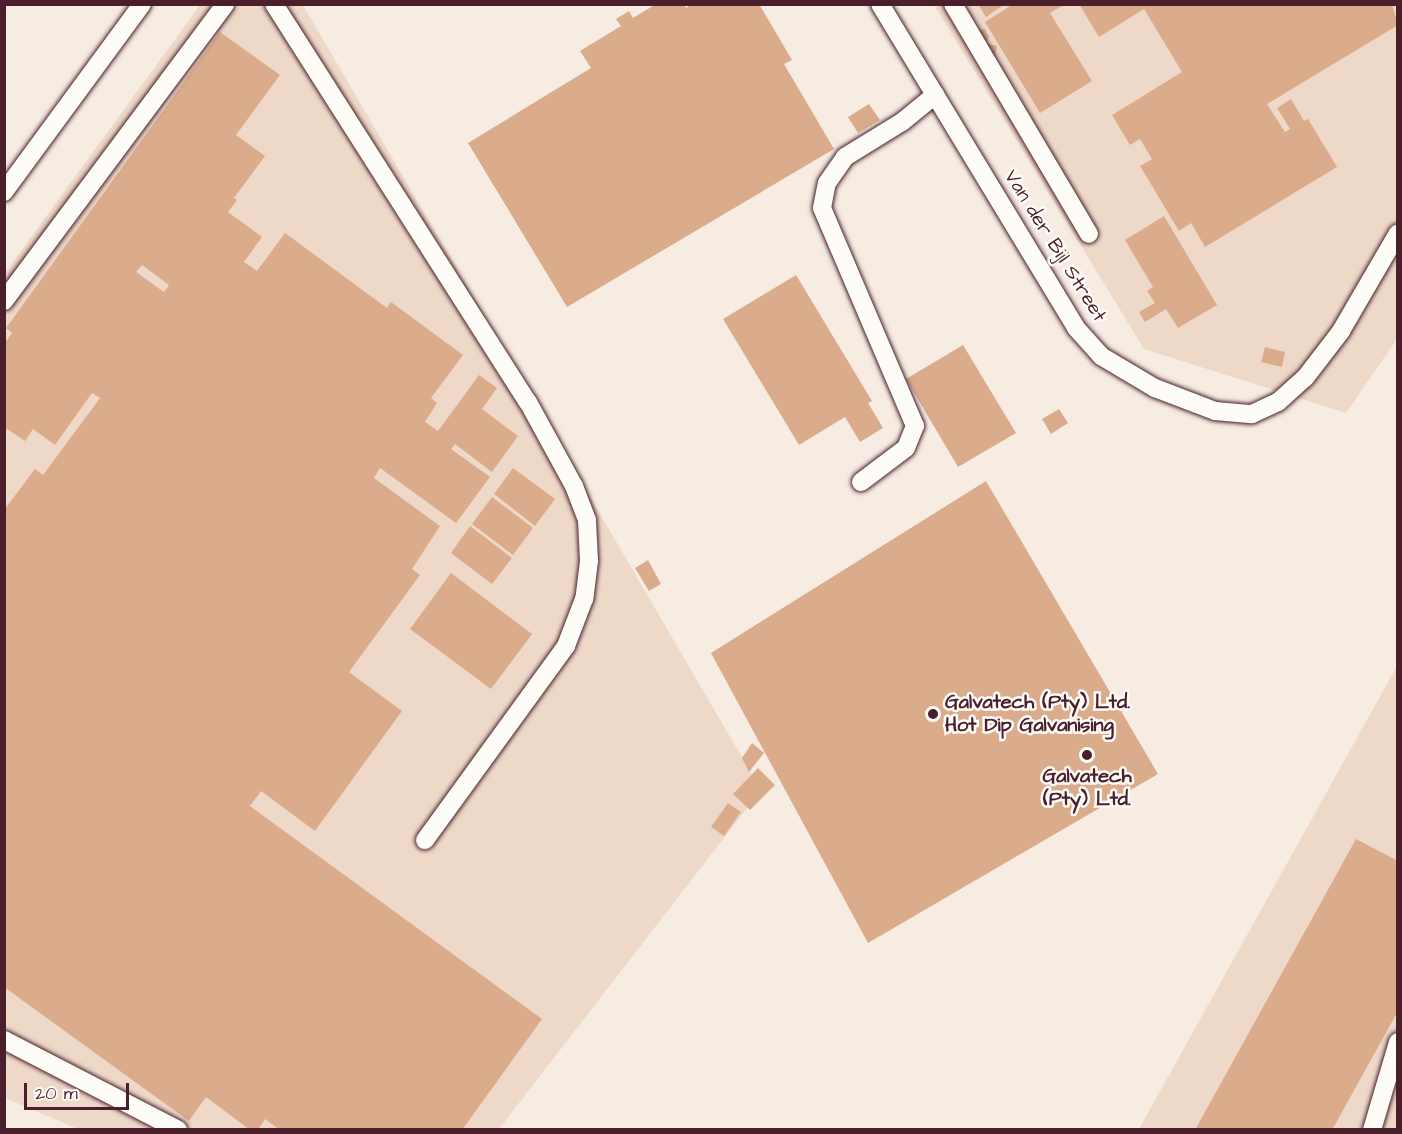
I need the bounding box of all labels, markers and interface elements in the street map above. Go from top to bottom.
street label: Van der Bijl Street [999,166,1111,326]
place label: Galvatech (Pty) Ltd. Hot Dip Galvanising [945,690,1130,737]
marker: Galvatech (Pty) Ltd. Hot Dip Galvanising [926,707,940,721]
marker: Galvatech (Pty) Ltd. [1080,748,1094,762]
place label: Galvatech (Pty) Ltd. [1042,764,1132,811]
scale bar [27,1071,132,1109]
text: 20 m [35,1081,78,1106]

